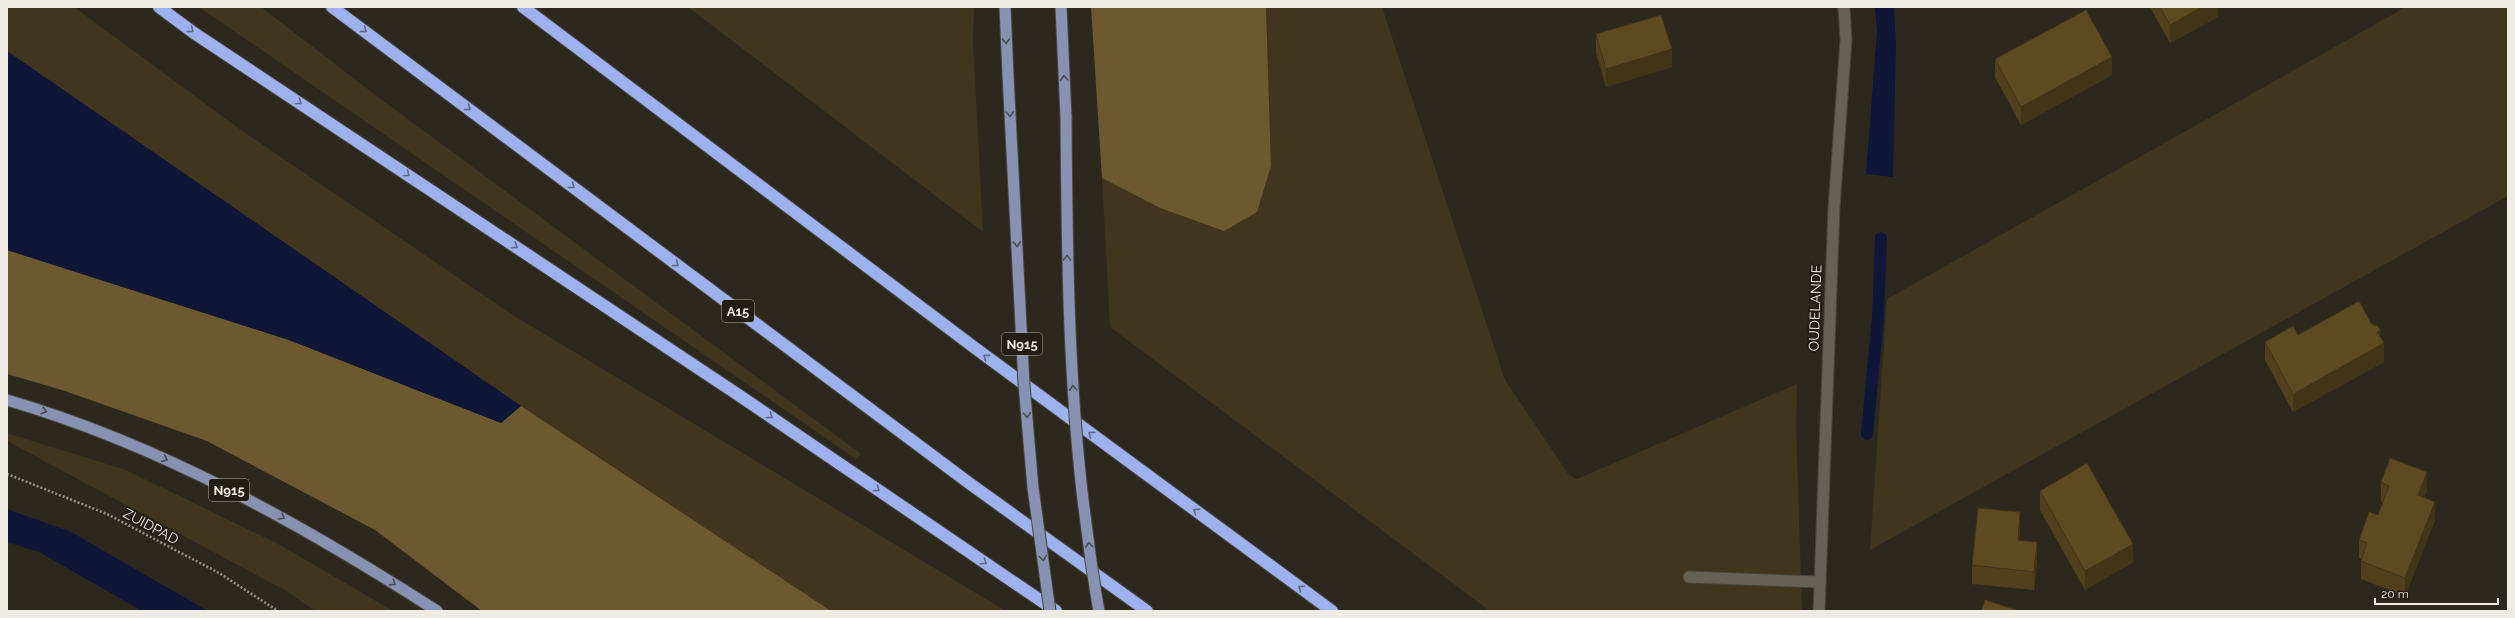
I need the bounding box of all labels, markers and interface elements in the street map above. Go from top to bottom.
one-way arrow [186,25,193,32]
one-way arrow [359,26,366,33]
one-way arrow [1002,38,1011,44]
one-way arrow [1060,75,1069,81]
one-way arrow [295,97,302,105]
one-way arrow [463,103,470,110]
one-way arrow [1005,111,1014,117]
one-way arrow [403,169,410,177]
one-way arrow [567,181,574,188]
one-way arrow [511,241,518,248]
one-way arrow [1012,241,1021,247]
one-way arrow [1063,255,1071,261]
one-way arrow [671,259,678,266]
street label: OUDELANDE [1805,264,1825,352]
road number: A15 [722,300,754,322]
road number: N915 [1002,333,1042,355]
one-way arrow [984,355,991,362]
one-way arrow [1068,385,1077,391]
one-way arrow [41,406,48,415]
one-way arrow [765,411,772,418]
one-way arrow [1022,412,1031,418]
one-way arrow [1088,431,1095,439]
one-way arrow [161,455,168,463]
road number: N915 [209,479,249,501]
one-way arrow [873,484,880,492]
street label: ZUIDPAD [121,505,181,547]
one-way arrow [1193,509,1200,516]
one-way arrow [278,512,285,519]
one-way arrow [1085,542,1094,548]
one-way arrow [1038,555,1047,561]
one-way arrow [980,557,987,564]
one-way arrow [389,578,396,586]
scale bar [2375,580,2498,606]
one-way arrow [1298,586,1305,593]
text: 20 m [2381,587,2409,601]

